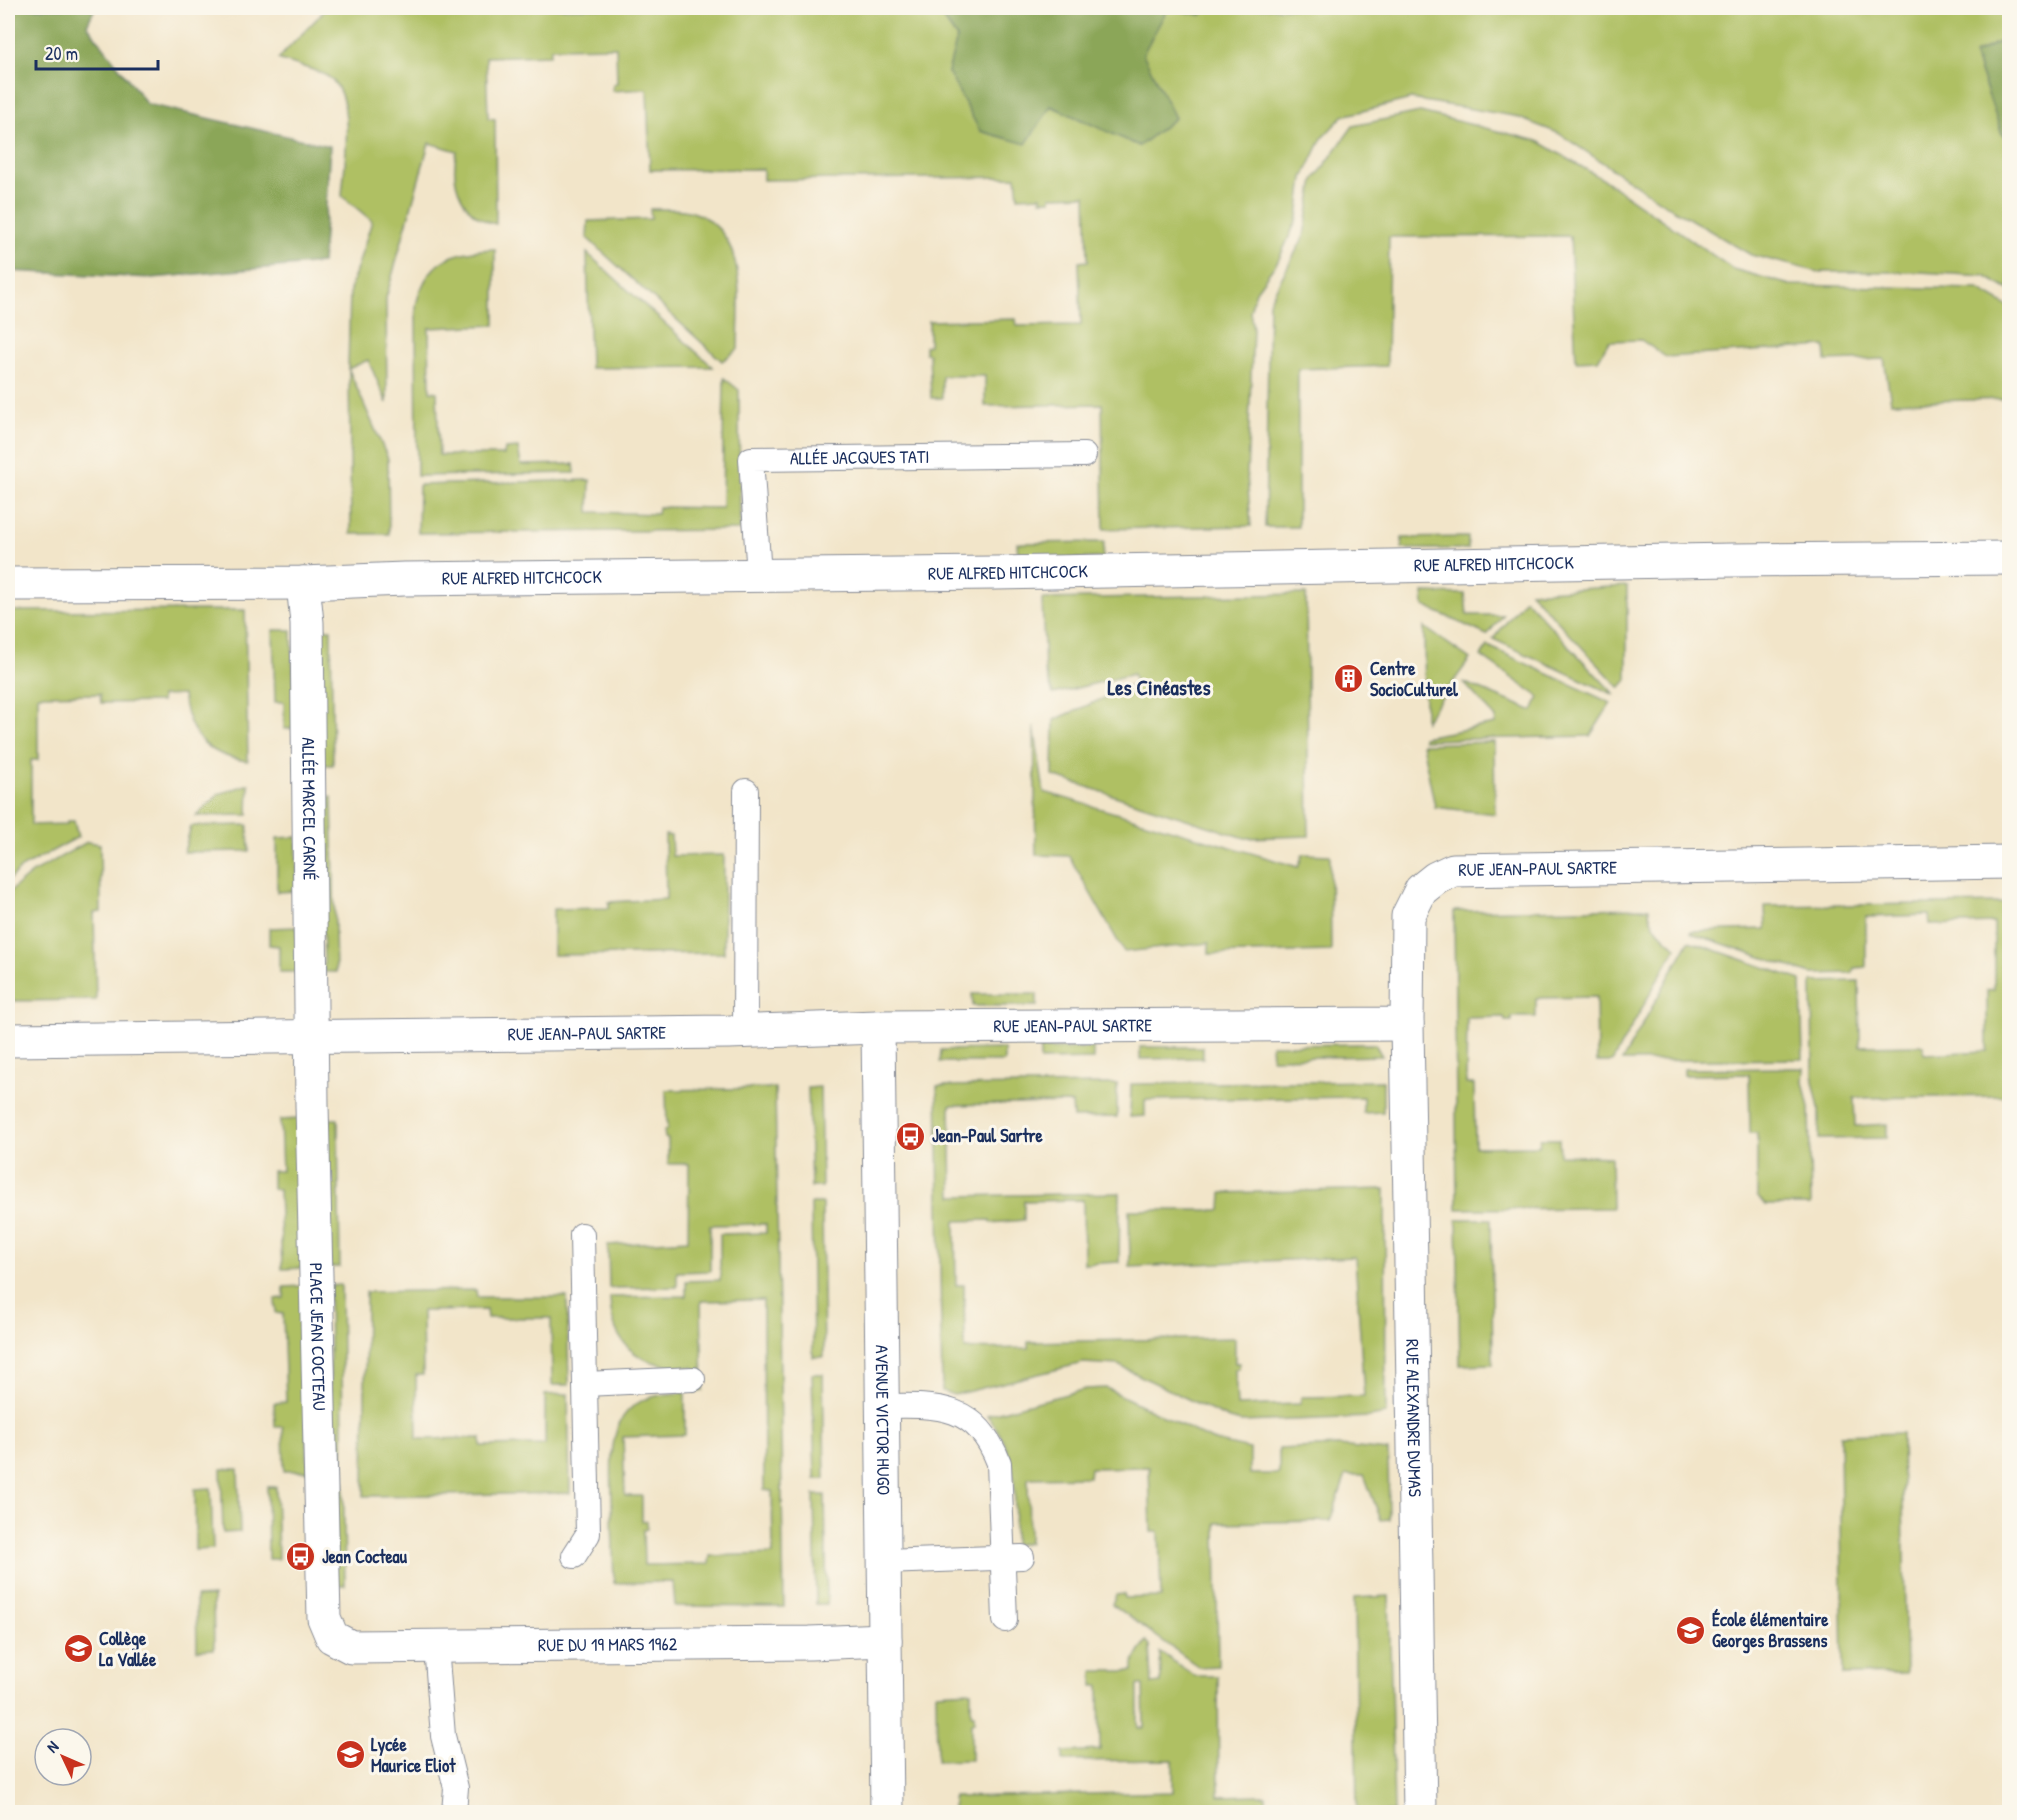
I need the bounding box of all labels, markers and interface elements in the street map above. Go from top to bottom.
scale bar [36,33,158,71]
text: 20 m [45,41,78,66]
street label: ALLÉE JACQUES TATI [790,444,930,471]
street label: RUE ALFRED HITCHCOCK [1414,550,1575,578]
street label: RUE ALFRED HITCHCOCK [928,558,1089,586]
street label: RUE ALFRED HITCHCOCK [442,564,603,591]
place label: Centre SocioCulturel [1370,656,1459,702]
building icon: Centre SocioCulturel [1333,663,1365,695]
district label: Les Cinéastes [1107,673,1211,702]
street label: ALLÉE MARCEL CARNÉ [296,737,323,880]
street label: RUE JEAN-PAUL SARTRE [1458,855,1617,882]
street label: RUE JEAN-PAUL SARTRE [994,1012,1152,1038]
street label: RUE JEAN-PAUL SARTRE [508,1020,666,1046]
bus stop icon: Jean-Paul Sartre [895,1120,927,1152]
place label: Jean-Paul Sartre [932,1123,1043,1148]
street label: PLACE JEAN COCTEAU [304,1262,332,1411]
street label: RUE ALEXANDRE DUMAS [1400,1339,1428,1497]
street label: AVENUE VICTOR HUGO [870,1345,896,1495]
bus stop icon: Jean Cocteau [285,1541,317,1573]
place label: Jean Cocteau [322,1544,408,1569]
place label: École élémentaire Georges Brassens [1712,1607,1829,1654]
school or university icon: École élémentaire Georges Brassens [1675,1614,1707,1646]
place label: Collège La Vallée [99,1626,157,1672]
street label: RUE DU 19 MARS 1962 [538,1631,678,1657]
school or university icon: Collège La Vallée [62,1633,94,1665]
north arrow [33,1727,93,1787]
place label: Lycée Maurice Eliot [371,1732,456,1778]
text: N [41,1736,63,1757]
school or university icon: Lycée Maurice Eliot [334,1739,366,1771]

